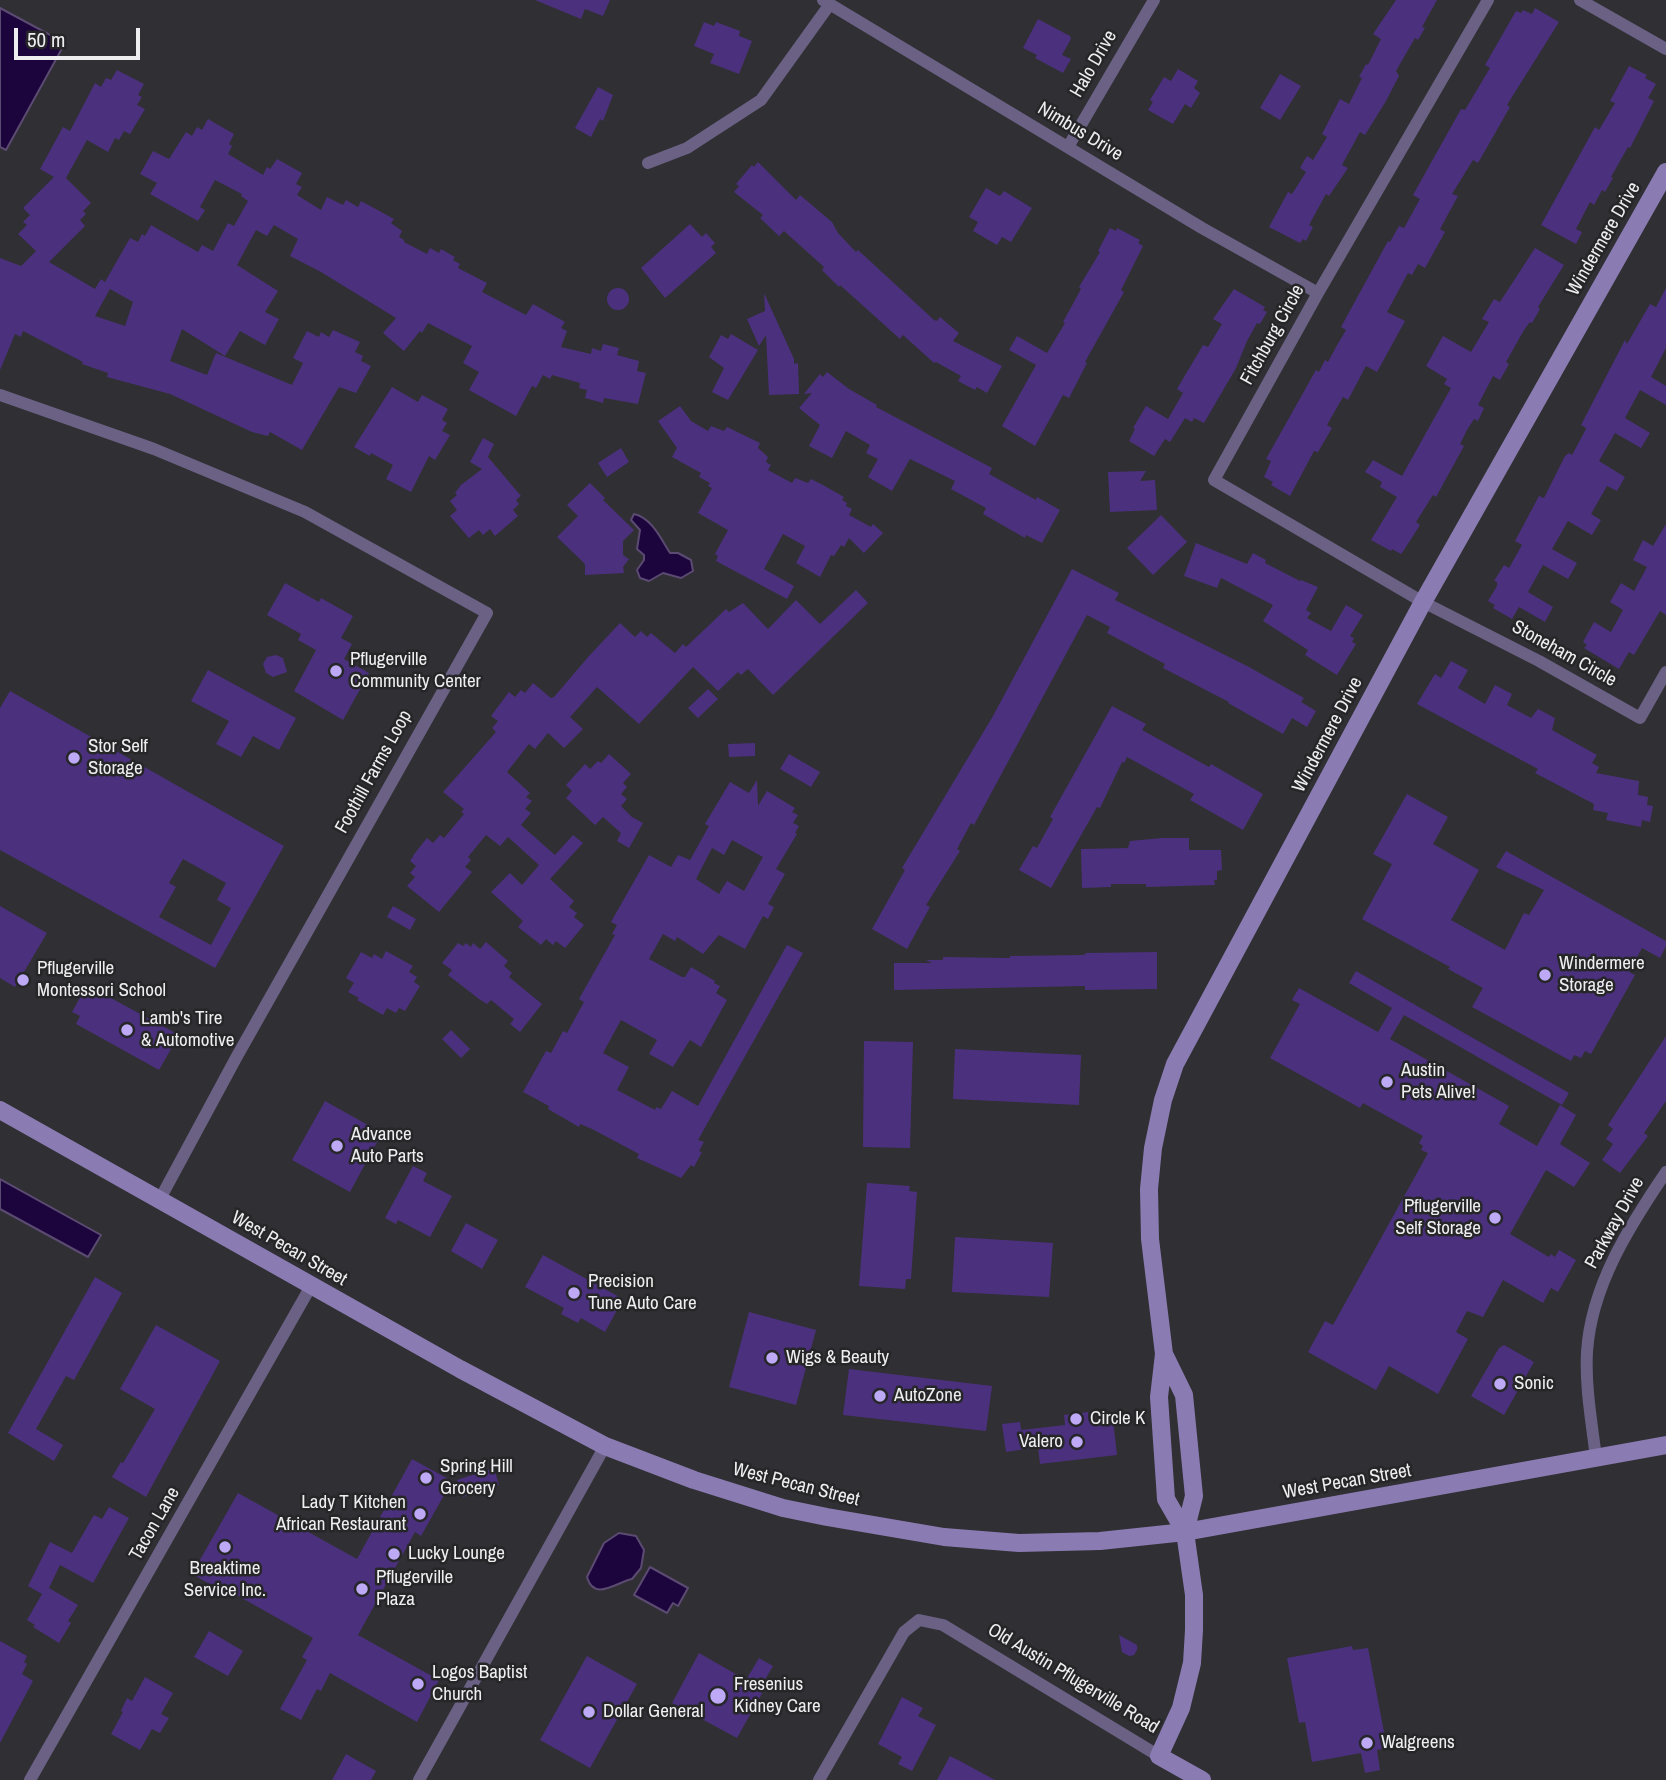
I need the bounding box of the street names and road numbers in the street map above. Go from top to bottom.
street label: Halo Drive [1066,26,1122,102]
street label: Nimbus Drive [1033,98,1127,166]
street label: Windermere Drive [1562,178,1646,300]
street label: Fitchburg Circle [1236,281,1310,389]
street label: Stoneham Circle [1508,616,1620,692]
street label: Windermere Drive [1288,673,1368,797]
street label: Foothill Farms Loop [331,707,417,837]
street label: Parkway Drive [1580,1173,1650,1273]
street label: West Pecan Street [227,1207,351,1291]
street label: West Pecan Street [730,1458,862,1512]
street label: West Pecan Street [1281,1460,1413,1504]
street label: Tacon Lane [125,1483,185,1565]
street label: Old Austin Pflugerville Road [983,1619,1163,1739]

